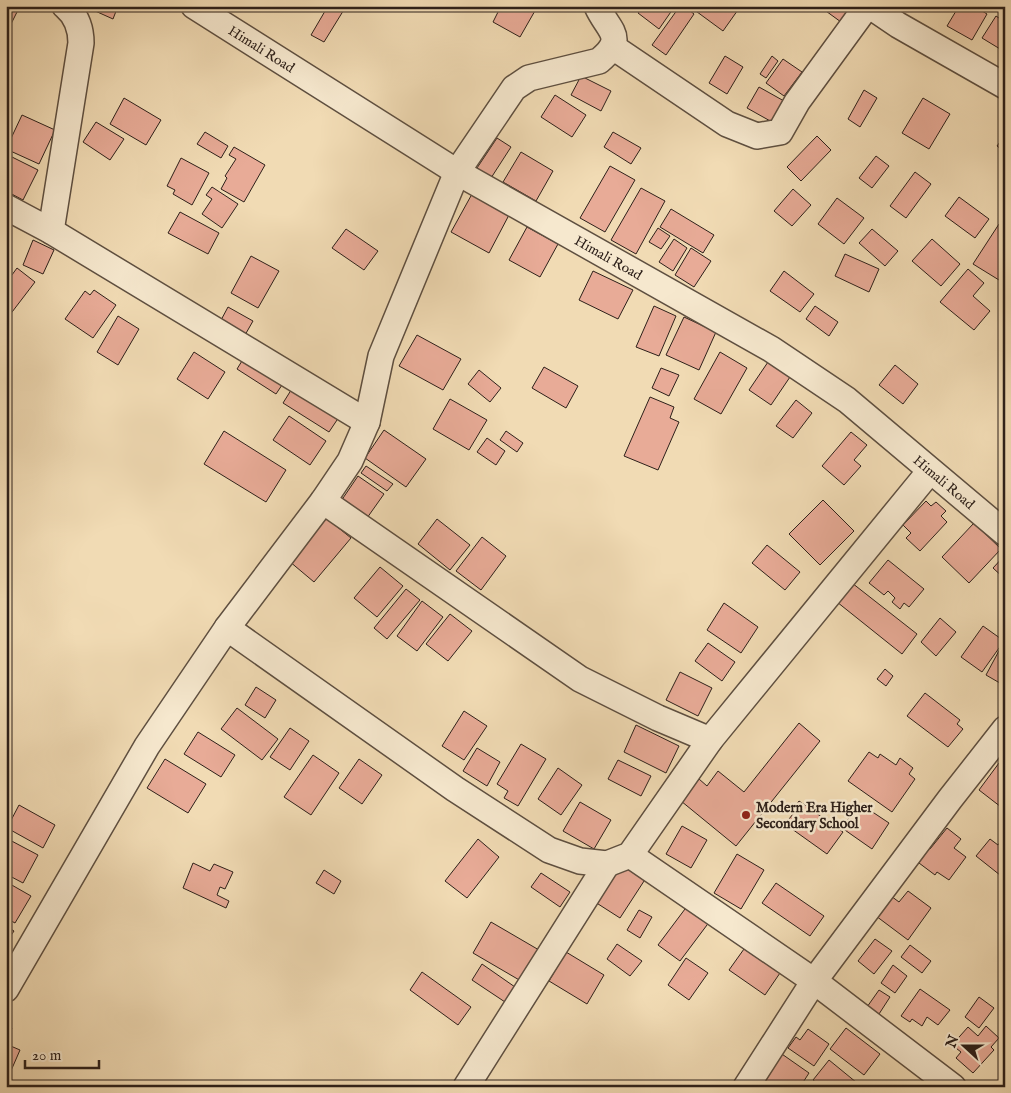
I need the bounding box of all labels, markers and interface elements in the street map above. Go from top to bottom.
street label: Himali Road [225,22,298,77]
street label: Himali Road [571,232,646,285]
street label: Himali Road [909,452,978,514]
place label: Modern Era Higher Secondary School [756,799,873,833]
marker: Modern Era Higher Secondary School [740,809,752,821]
north arrow [938,1020,988,1070]
text: N [942,1033,963,1052]
scale bar [25,1038,99,1070]
text: 20 m [32,1046,62,1065]

